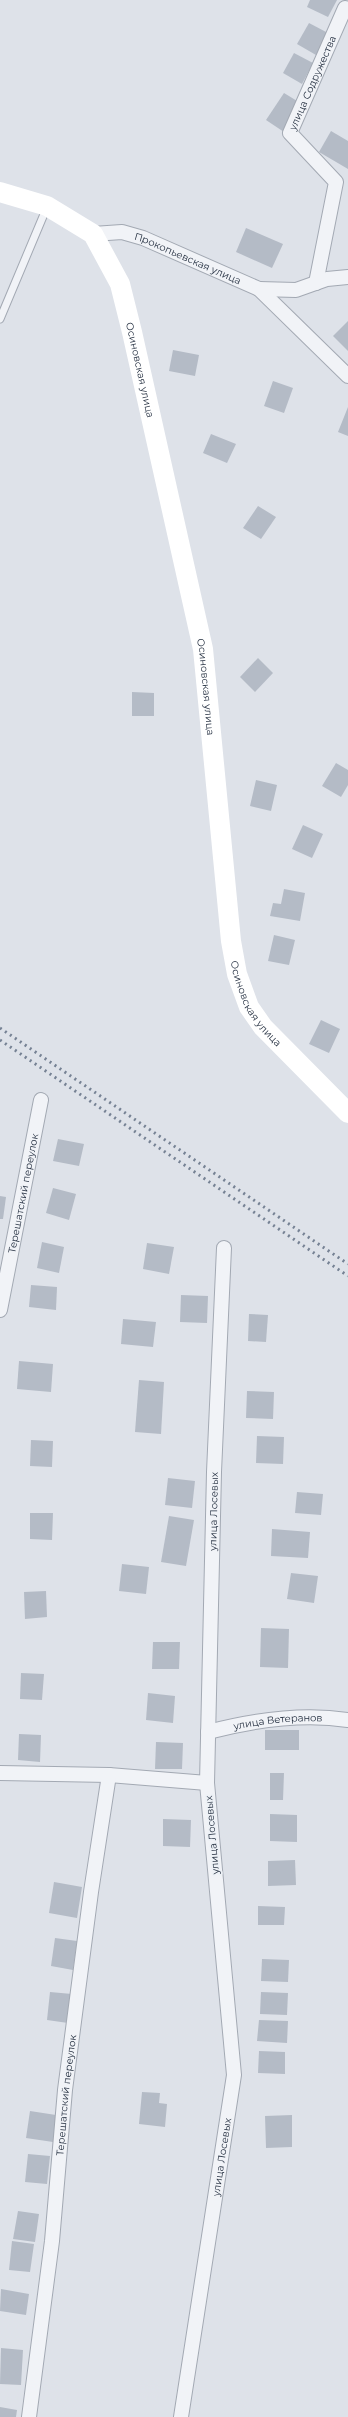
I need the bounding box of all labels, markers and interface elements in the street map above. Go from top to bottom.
street label: улица Содружества [285,33,339,133]
street label: Прокопьевская улица [133,229,243,287]
street label: Осиновская улица [123,321,157,419]
street label: Осиновская улица [194,637,218,736]
street label: Осиновская улица [228,959,285,1049]
street label: Терешатский переулок [5,1132,41,1254]
street label: улица Лосевых [206,1471,221,1552]
street label: улица Ветеранов [231,1711,323,1733]
street label: улица Лосевых [202,1794,222,1876]
street label: Терешатский переулок [53,2034,79,2156]
street label: улица Лосевых [209,2116,234,2198]

